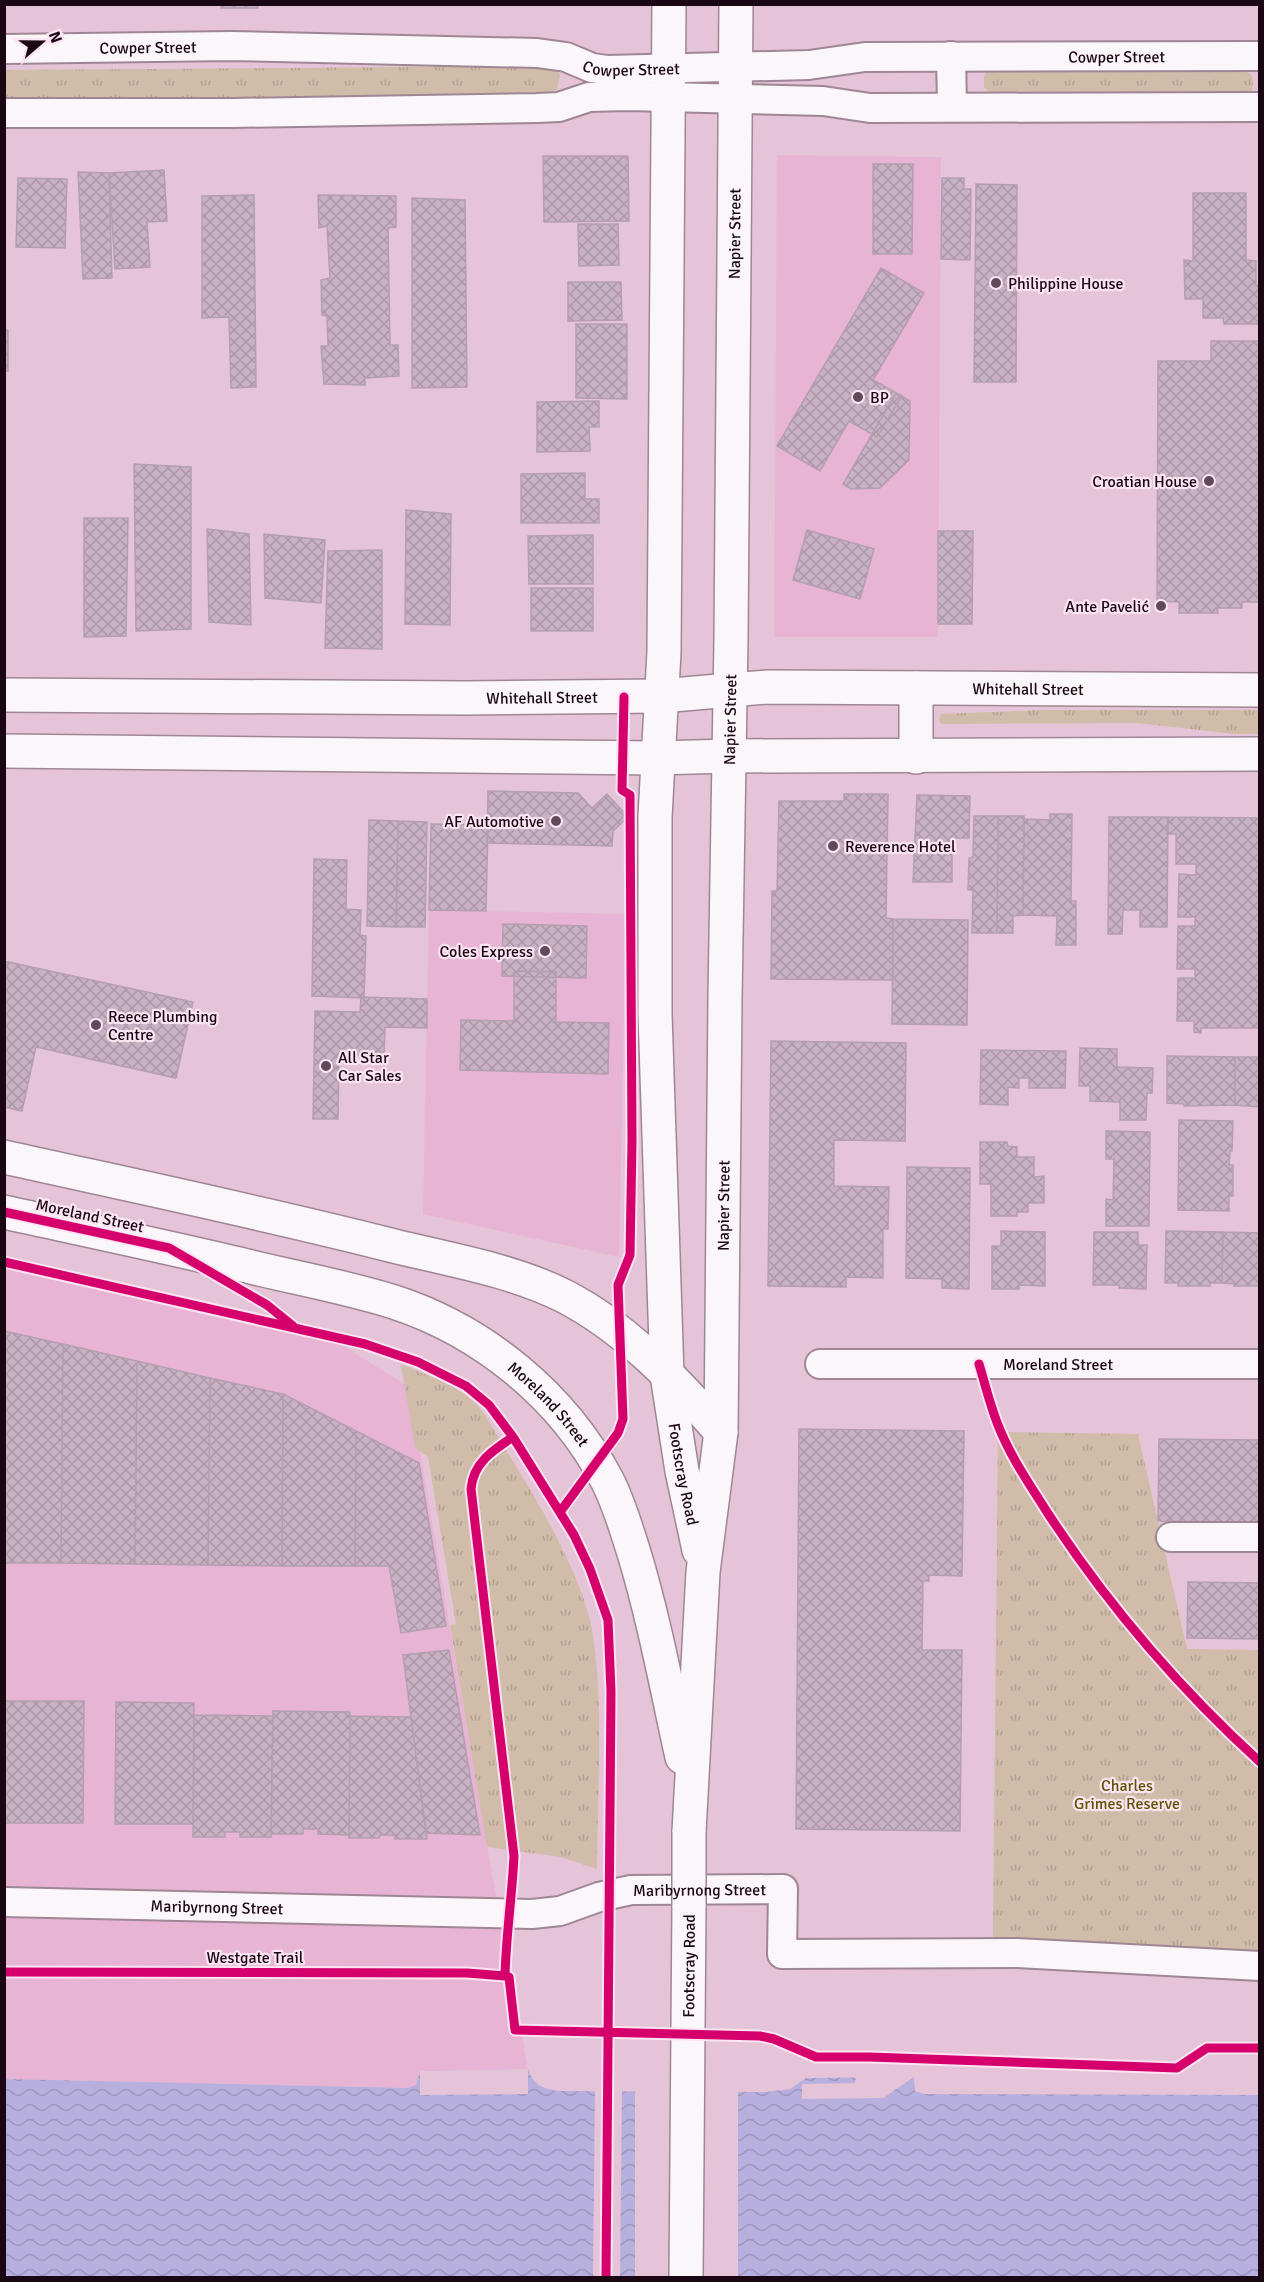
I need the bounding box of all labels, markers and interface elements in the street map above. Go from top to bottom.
north arrow [12,12,72,72]
text: N [44,29,66,46]
street label: Cowper Street [99,37,197,59]
street label: Cowper Street [1068,47,1166,67]
street label: Cowper Street [579,56,680,82]
street label: Napier Street [725,188,746,279]
place label: Philippine House [1008,274,1124,294]
marker: Philippine House [989,276,1003,290]
place label: BP [870,388,889,408]
marker: BP [851,390,865,404]
place label: Croatian House [1092,472,1197,492]
marker: Croatian House [1202,474,1216,488]
place label: Ante Pavelić [1065,597,1149,617]
marker: Ante Pavelić [1154,599,1168,613]
street label: Napier Street [720,674,741,765]
street label: Whitehall Street [972,679,1084,700]
street label: Whitehall Street [486,688,598,709]
place label: AF Automotive [444,812,544,832]
marker: AF Automotive [549,814,563,828]
place label: Reverence Hotel [845,837,956,857]
marker: Reverence Hotel [826,839,840,853]
place label: Coles Express [440,942,533,962]
marker: Coles Express [538,944,552,958]
place label: Reece Plumbing Centre [108,1007,217,1045]
marker: Reece Plumbing Centre [89,1018,103,1032]
place label: All Star Car Sales [338,1048,402,1086]
marker: All Star Car Sales [319,1059,333,1073]
street label: Napier Street [714,1160,735,1251]
street label: Moreland Street [34,1195,146,1237]
street label: Moreland Street [1003,1355,1113,1375]
street label: Moreland Street [503,1358,593,1451]
street label: Footscray Road [664,1422,702,1527]
park label: Charles Grimes Reserve [1074,1776,1180,1814]
street label: Maribyrnong Street [633,1880,766,1901]
street label: Maribyrnong Street [150,1896,284,1919]
street label: Footscray Road [679,1914,700,2018]
street label: Westgate Trail [207,1948,304,1968]

